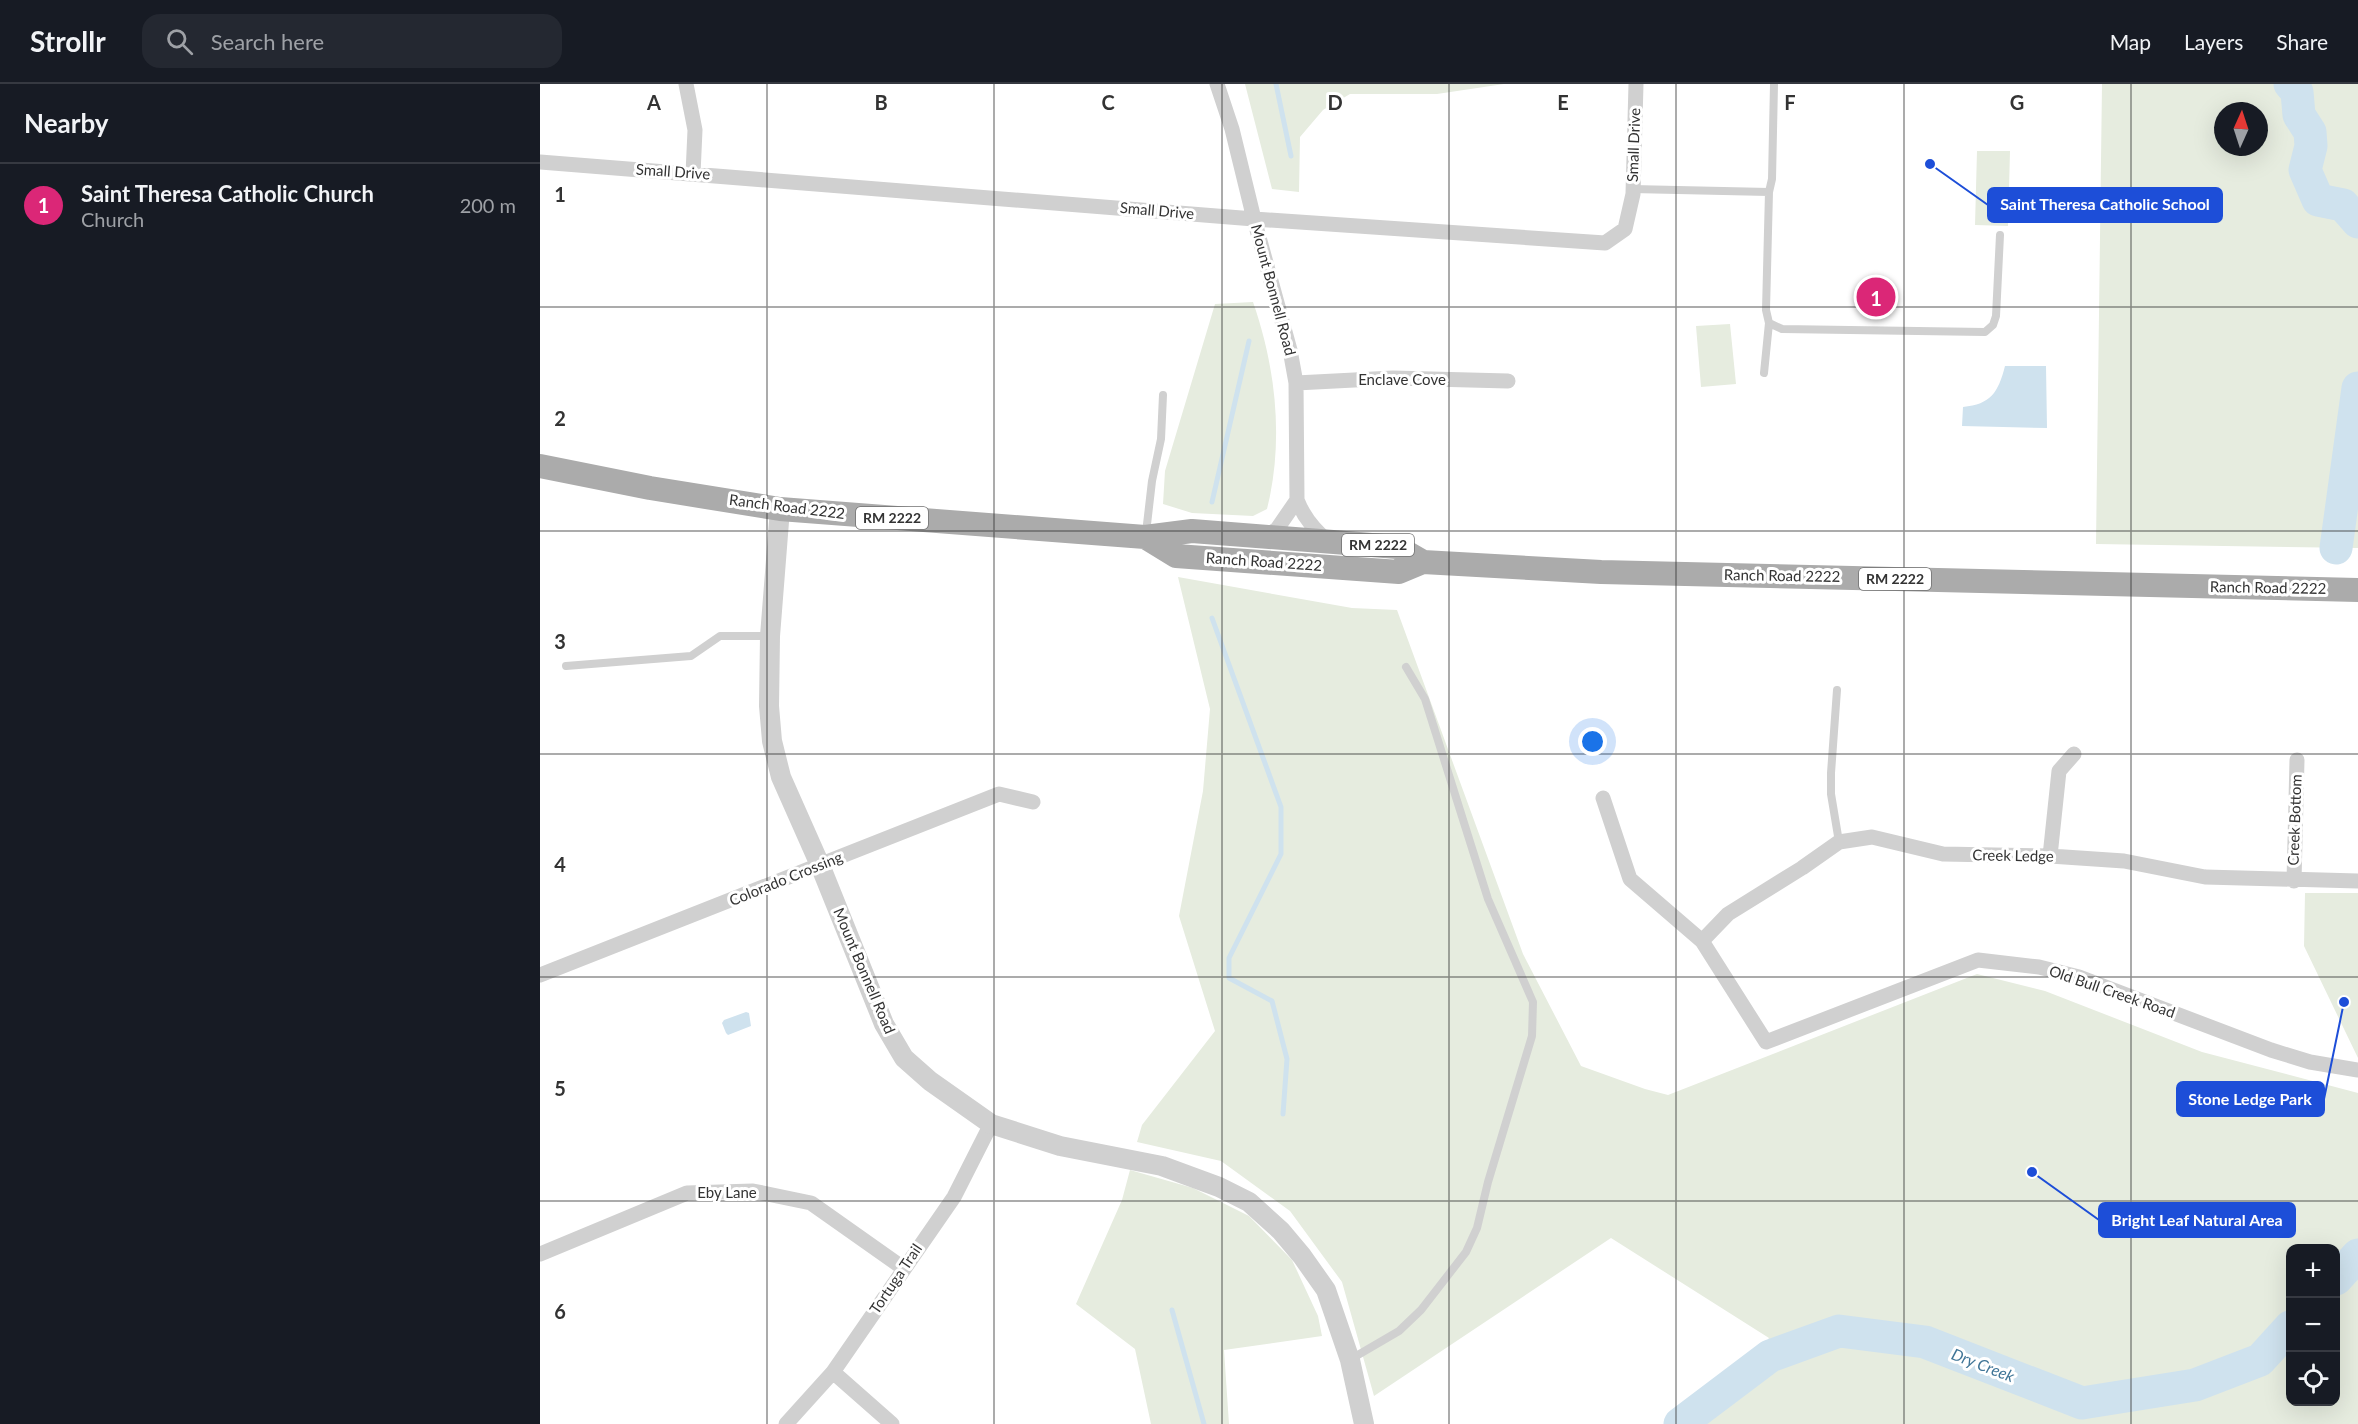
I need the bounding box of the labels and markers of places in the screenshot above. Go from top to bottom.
callout: Saint Theresa Catholic School [1988,188,2222,222]
pin: 1 [1856,274,1896,320]
callout: Stone Ledge Park [2177,1082,2324,1116]
callout: Bright Leaf Natural Area [2099,1203,2295,1237]

